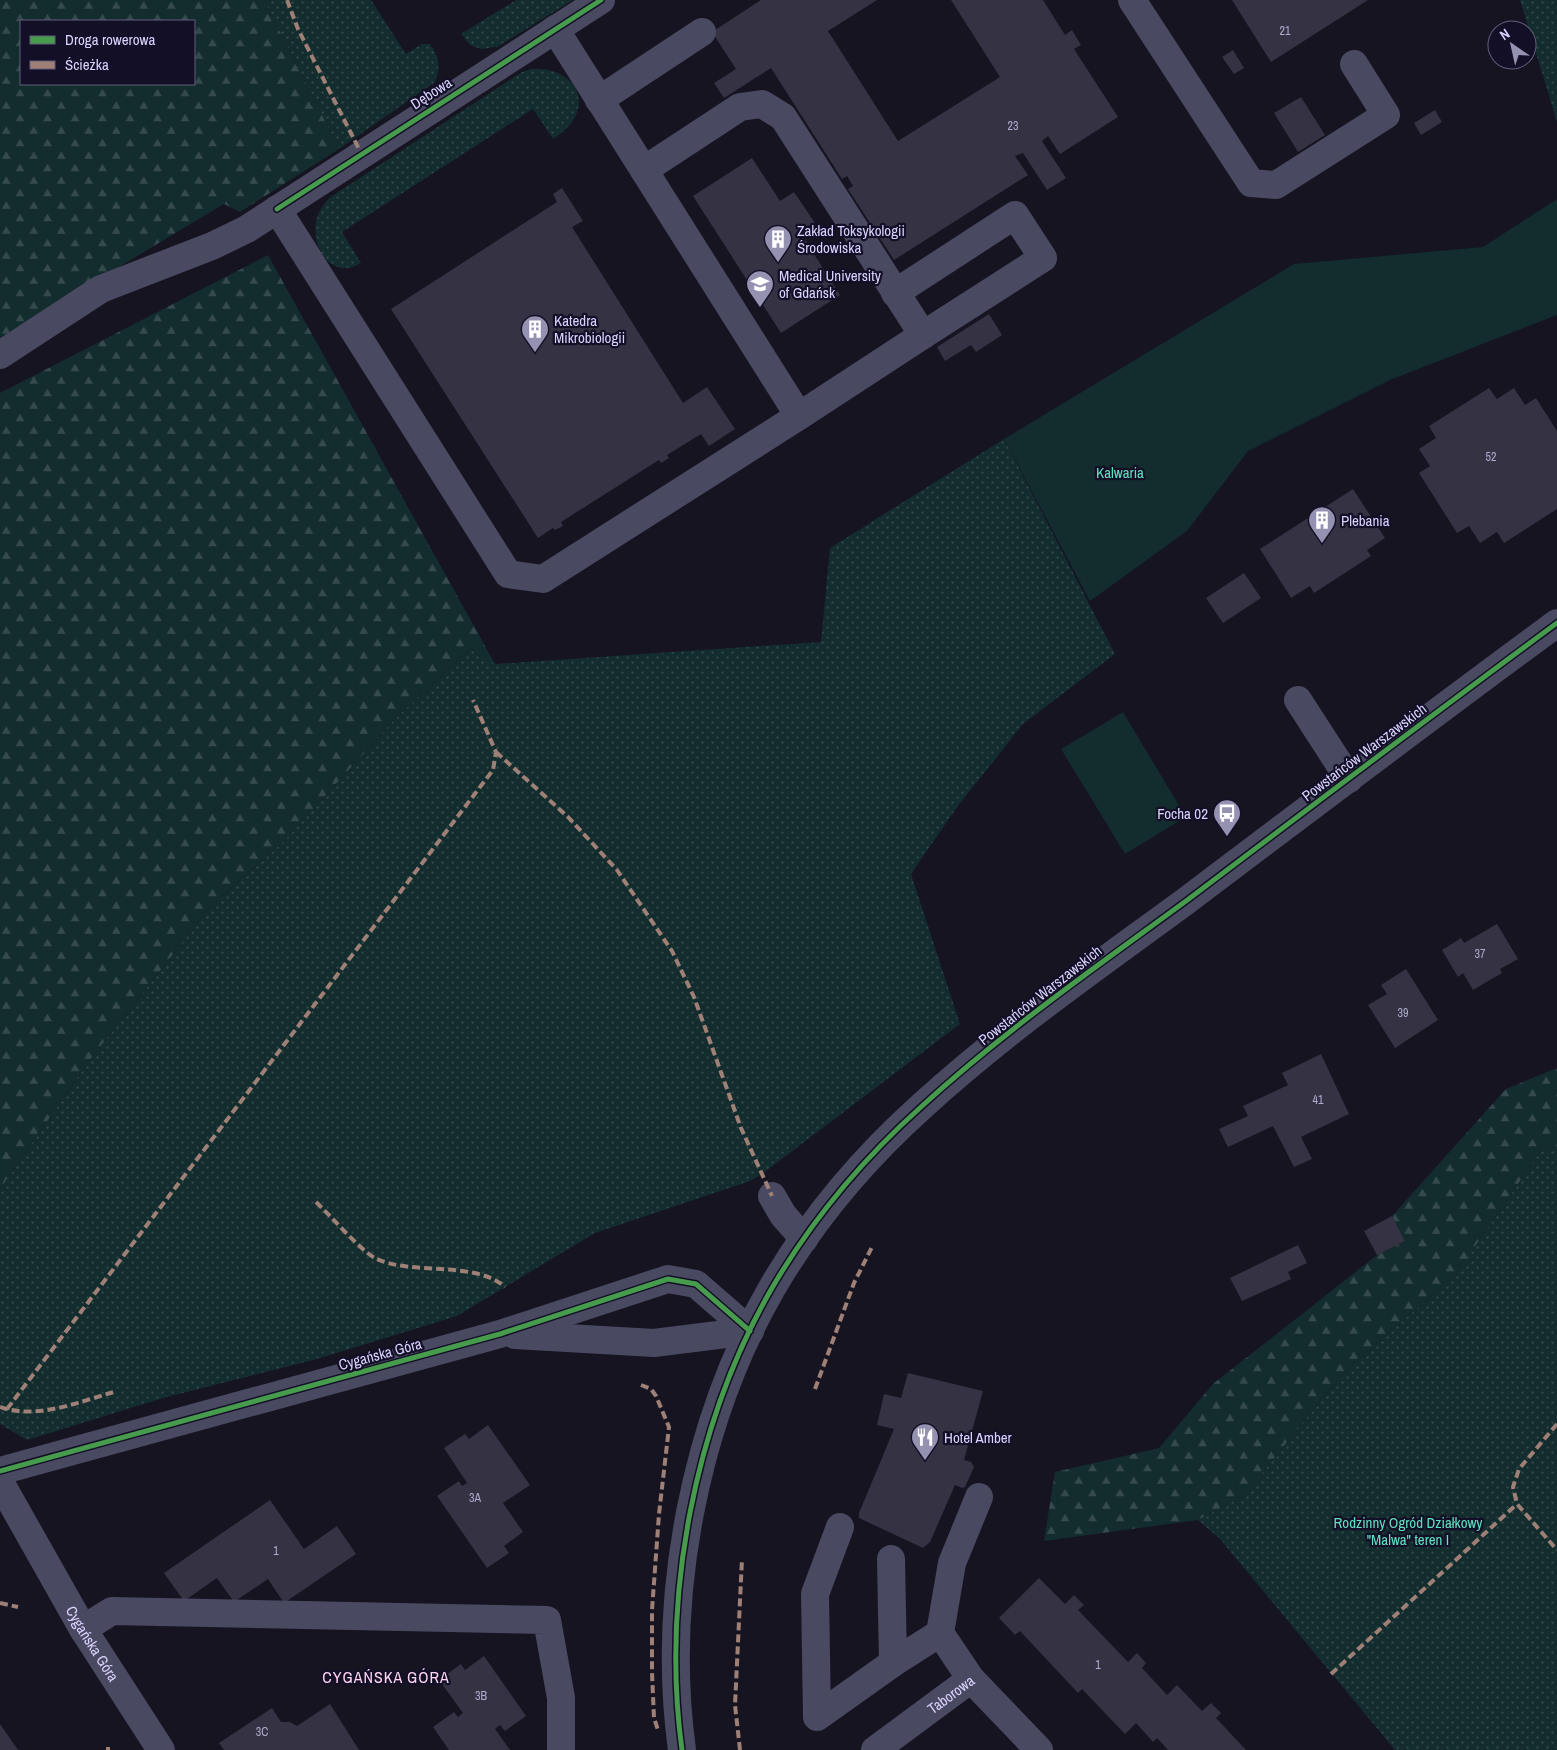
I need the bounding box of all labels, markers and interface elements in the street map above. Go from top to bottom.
legend [20,20,195,85]
north arrow [1487,20,1537,70]
house number: 21 [1280,23,1291,39]
text: N [1496,24,1513,44]
text: Droga rowerowa [65,29,155,50]
text: Ścieżka [65,54,109,75]
street label: Dębowa [406,72,456,114]
house number: 23 [1008,118,1018,134]
place label: Zakład Toksykologii Środowiska [797,220,905,258]
building icon: Zakład Toksykologii Środowiska [763,224,793,263]
place label: Medical University of Gdańsk [779,265,882,303]
school or university icon: Medical University of Gdańsk [745,269,775,308]
place label: Katedra Mikrobiologii [554,310,625,348]
building icon: Katedra Mikrobiologii [520,314,550,353]
house number: 52 [1486,449,1496,465]
park label: Kalwaria [1096,462,1144,483]
building icon: Plebania [1307,505,1337,544]
place label: Plebania [1341,510,1390,531]
street label: Powstańców Warszawskich [1297,698,1431,806]
bus stop icon: Focha 02 [1212,798,1242,837]
place label: Focha 02 [1157,803,1208,824]
street label: Powstańców Warszawskich [974,940,1106,1050]
house number: 37 [1475,946,1486,962]
house number: 39 [1398,1005,1408,1021]
house number: 41 [1313,1092,1324,1108]
street label: Cygańska Góra [336,1333,424,1375]
restaurant icon: Hotel Amber [910,1422,940,1461]
place label: Hotel Amber [944,1427,1012,1448]
house number: 3A [469,1490,481,1506]
park label: Rodzinny Ogród Działkowy "Malwa" teren I [1333,1512,1483,1550]
house number: 1 [273,1543,279,1559]
street label: Cygańska Góra [61,1602,124,1685]
house number: 1 [1095,1657,1101,1673]
district label: CYGAŃSKA GÓRA [322,1666,450,1688]
street label: Taborowa [923,1670,978,1718]
house number: 3B [475,1688,487,1704]
house number: 3C [256,1724,268,1740]

